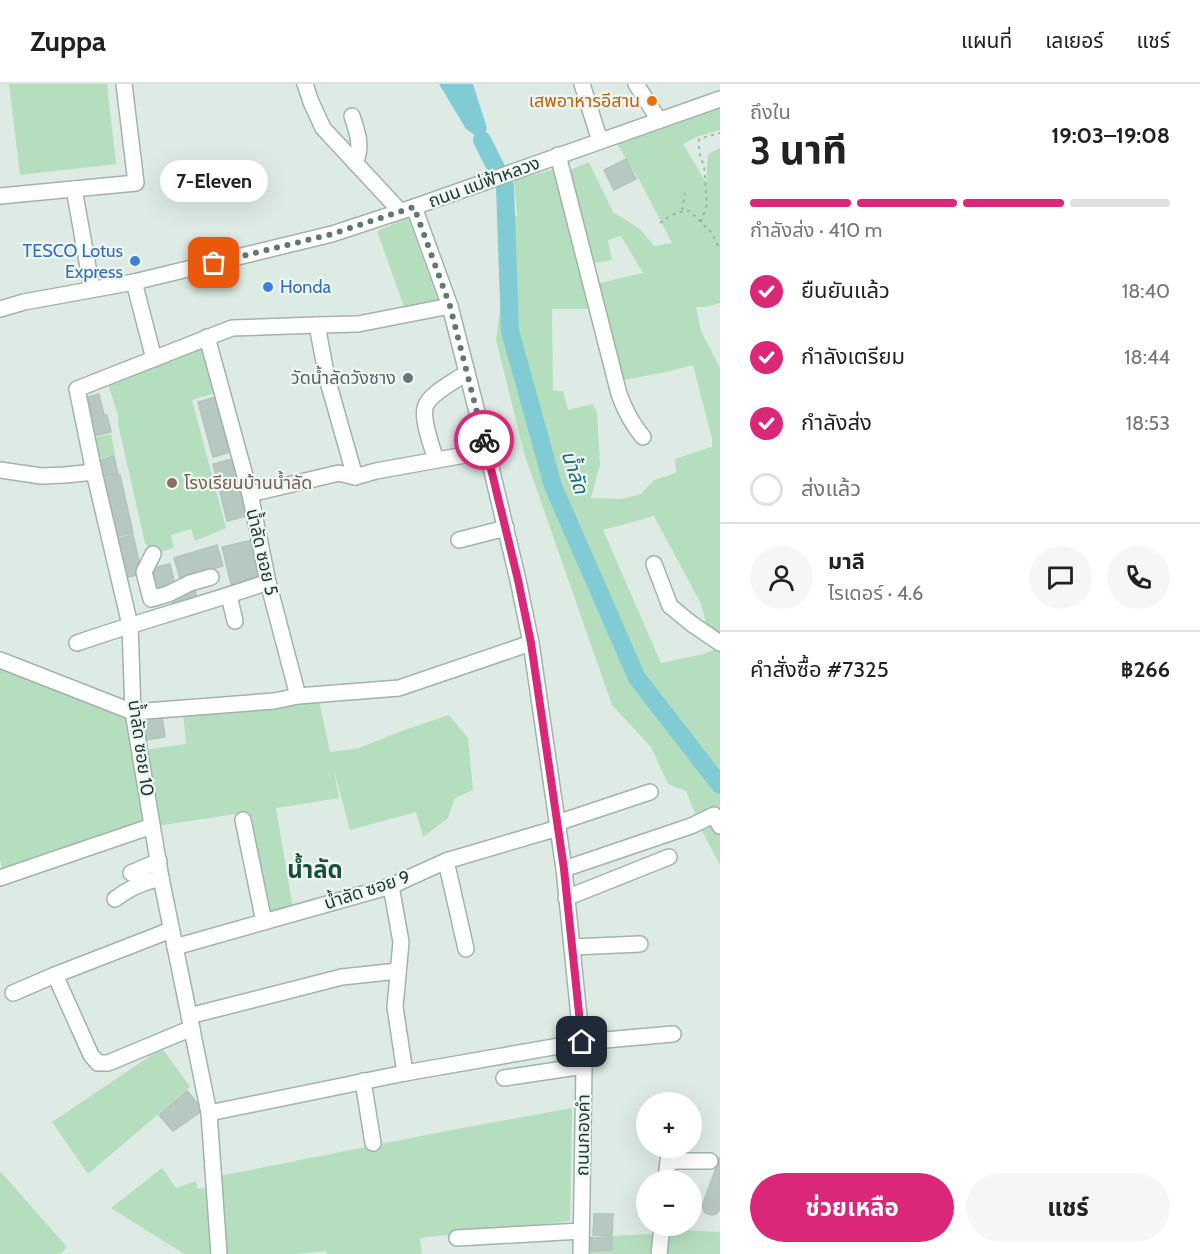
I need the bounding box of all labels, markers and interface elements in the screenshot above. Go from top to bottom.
text: Zuppa [30,24,106,58]
text: แผนที่ [961,28,1012,53]
text: เลเยอร์ [1045,28,1104,53]
text: แชร์ [1137,28,1170,53]
place label: เสพอาหารอีสาน [529,90,640,112]
marker: เสพอาหารอีสาน [645,94,659,108]
text: ถึงใน [750,100,791,124]
text: 19:03–19:08 [1051,122,1170,149]
text: 3 นาที [750,126,847,174]
street label: ถนน แม่ฟ้าหลวง [425,152,543,212]
callout: 7-Eleven [160,161,268,203]
text: 7-Eleven [176,169,252,193]
text: กำลังส่ง · 410 m [750,218,882,242]
pin [188,237,239,288]
place label: TESCO Lotus Express [23,240,123,283]
icon: bag [197,246,230,279]
marker: TESCO Lotus Express [128,254,142,268]
icon: check [750,275,783,308]
place label: Honda [280,276,331,298]
text: ยืนยันแล้ว [801,277,890,304]
text: 18:40 [1122,279,1170,303]
marker: Honda [261,280,275,294]
icon: check [750,341,783,374]
text: กำลังเตรียม [801,343,905,370]
text: 18:44 [1124,345,1170,369]
place label: วัดน้ำลัดวังซาง [291,365,396,389]
marker: วัดน้ำลัดวังซาง [401,371,415,385]
icon: check [750,407,783,440]
text: กำลังส่ง [801,409,872,436]
courier [454,410,514,470]
text: 18:53 [1126,411,1170,435]
icon: bike [468,424,501,457]
water label: น้ำลัด [556,447,596,497]
place label: โรงเรียนบ้านน้ำลัด [184,470,312,494]
text: ส่งแล้ว [801,475,861,502]
marker: โรงเรียนบ้านน้ำลัด [165,476,179,490]
street label: น้ำลัด ซอย 5 [241,506,285,598]
button: person [750,546,813,609]
button: chat [1029,546,1092,609]
button: phone [1107,546,1170,609]
text: มาลี [828,548,865,575]
text: ไรเดอร์ · 4.6 [828,581,923,605]
text: คำสั่งซื้อ #7325 [750,656,889,683]
text: ฿266 [1121,656,1170,683]
street label: น้ำลัด ซอย 10 [123,698,161,798]
district label: น้ำลัด [287,853,343,884]
street label: น้ำลัด ซอย 9 [321,864,413,914]
pin [556,1016,607,1067]
icon: home [565,1025,598,1058]
map controls [636,1092,702,1236]
button: + [636,1092,702,1158]
street label: ถนนกองคำ [571,1094,595,1176]
button: − [636,1170,702,1236]
button: ช่วยเหลือ [750,1173,954,1242]
button: แชร์ [966,1173,1170,1242]

